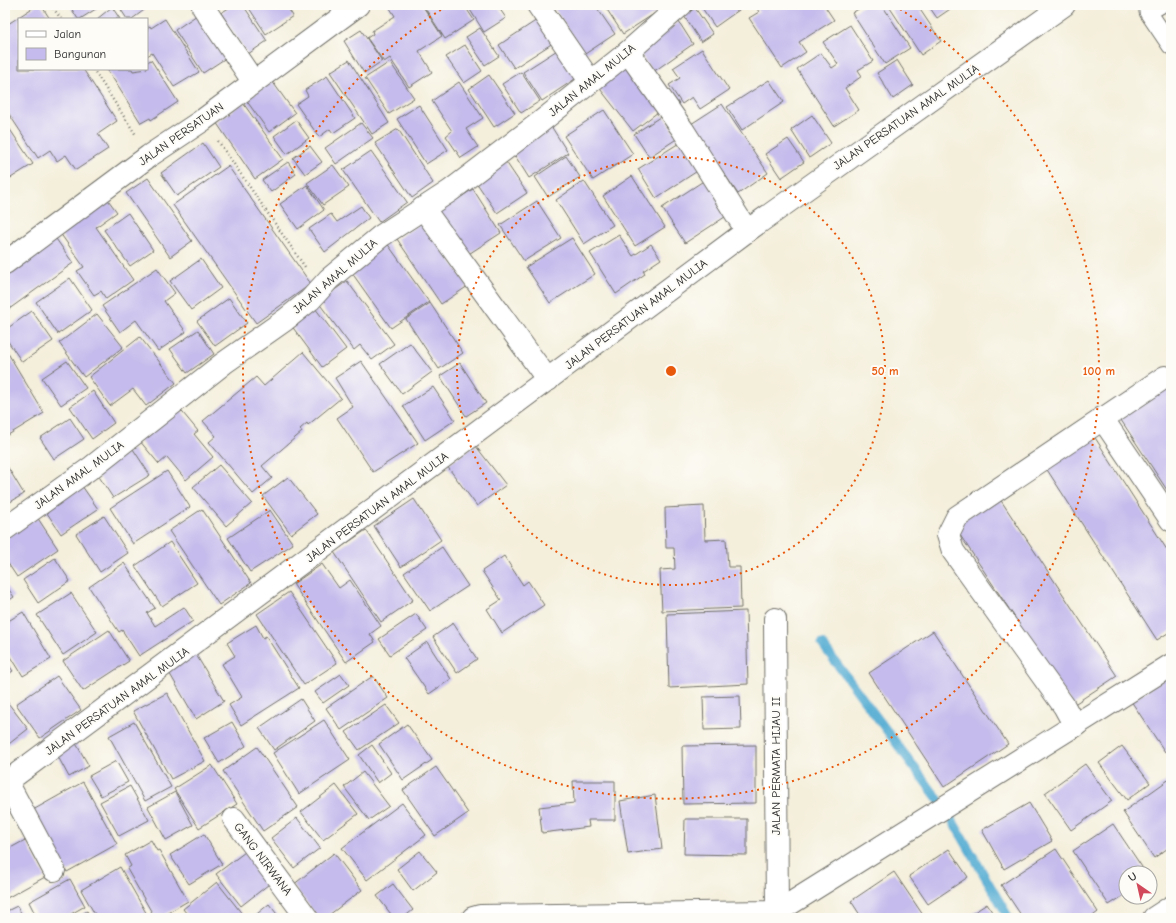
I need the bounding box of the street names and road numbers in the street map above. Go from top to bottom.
street label: JALAN AMAL MULIA [546,41,638,119]
street label: JALAN PERSATUAN AMAL MULIA [831,61,981,173]
street label: JALAN PERSATUAN [136,99,226,169]
street label: JALAN AMAL MULIA [290,235,380,316]
street label: JALAN PERSATUAN AMAL MULIA [562,256,710,372]
street label: JALAN AMAL MULIA [31,438,127,512]
street label: JALAN PERSATUAN AMAL MULIA [303,449,451,565]
street label: JALAN PERSATUAN AMAL MULIA [42,644,192,758]
street label: JALAN PERMATA HIJAU II [769,697,783,835]
street label: GANG NIRWANA [231,820,295,898]

